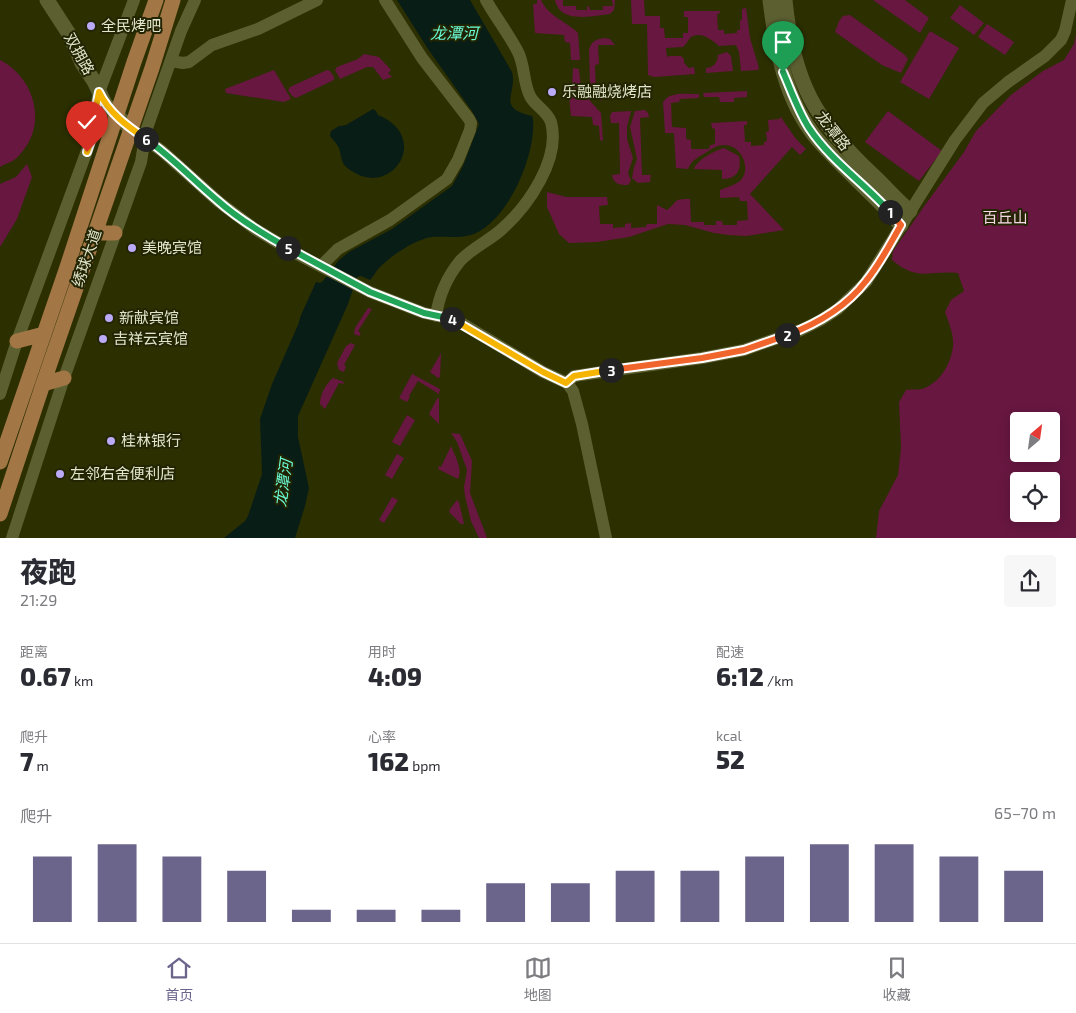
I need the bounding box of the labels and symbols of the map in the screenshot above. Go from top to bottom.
place label: 全民烤吧 [101,16,161,34]
marker: 全民烤吧 [85,20,97,32]
pin [762,21,804,72]
water label: 龙潭河 [430,23,481,42]
street label: 双拥路 [61,29,99,78]
place label: 乐融融烧烤店 [562,82,652,100]
marker: 乐融融烧烤店 [546,86,558,98]
pin [66,101,108,152]
street label: 龙潭路 [813,107,855,154]
pin: 6 [134,126,158,152]
pin: 1 [878,200,902,224]
park label: 百丘山 [982,208,1028,226]
street label: 绣球大道 [68,226,104,289]
pin: 5 [276,236,300,260]
place label: 美晚宾馆 [142,238,202,256]
marker: 美晚宾馆 [126,242,138,254]
pin: 4 [440,306,464,332]
place label: 新献宾馆 [119,308,179,326]
marker: 新献宾馆 [103,312,115,324]
pin: 2 [774,322,800,348]
place label: 吉祥云宾馆 [113,329,188,347]
marker: 吉祥云宾馆 [97,333,109,345]
pin: 3 [598,358,624,382]
north arrow [1010,412,1060,462]
place label: 桂林银行 [121,431,181,449]
marker: 桂林银行 [105,435,117,447]
water label: 龙潭河 [270,455,296,508]
place label: 左邻右舍便利店 [70,464,175,482]
marker: 左邻右舍便利店 [54,468,66,480]

